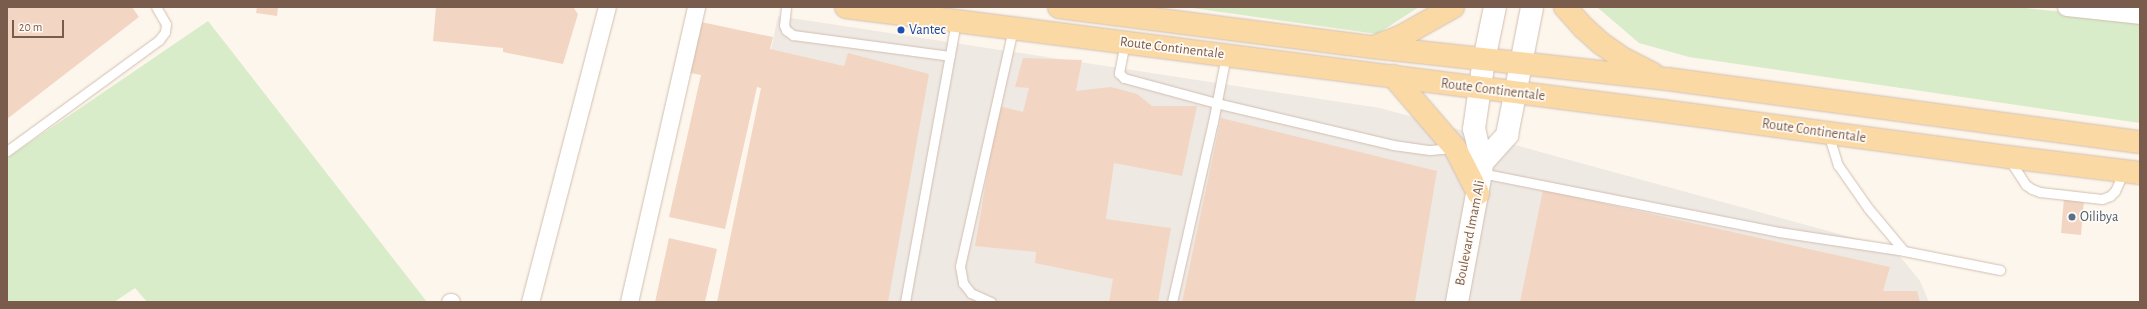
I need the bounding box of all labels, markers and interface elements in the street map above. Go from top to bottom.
scale bar [14,12,66,38]
text: 20 m [19,21,42,33]
place label: Vantec [909,22,946,38]
marker: Vantec [896,25,906,35]
street label: Route Continentale [1119,33,1225,63]
street label: Route Continentale [1440,75,1546,105]
street label: Route Continentale [1761,115,1867,147]
street label: Boulevard Imam Ali [1452,179,1488,287]
place label: Oilibya [2080,209,2118,225]
marker: Oilibya [2067,212,2077,222]

